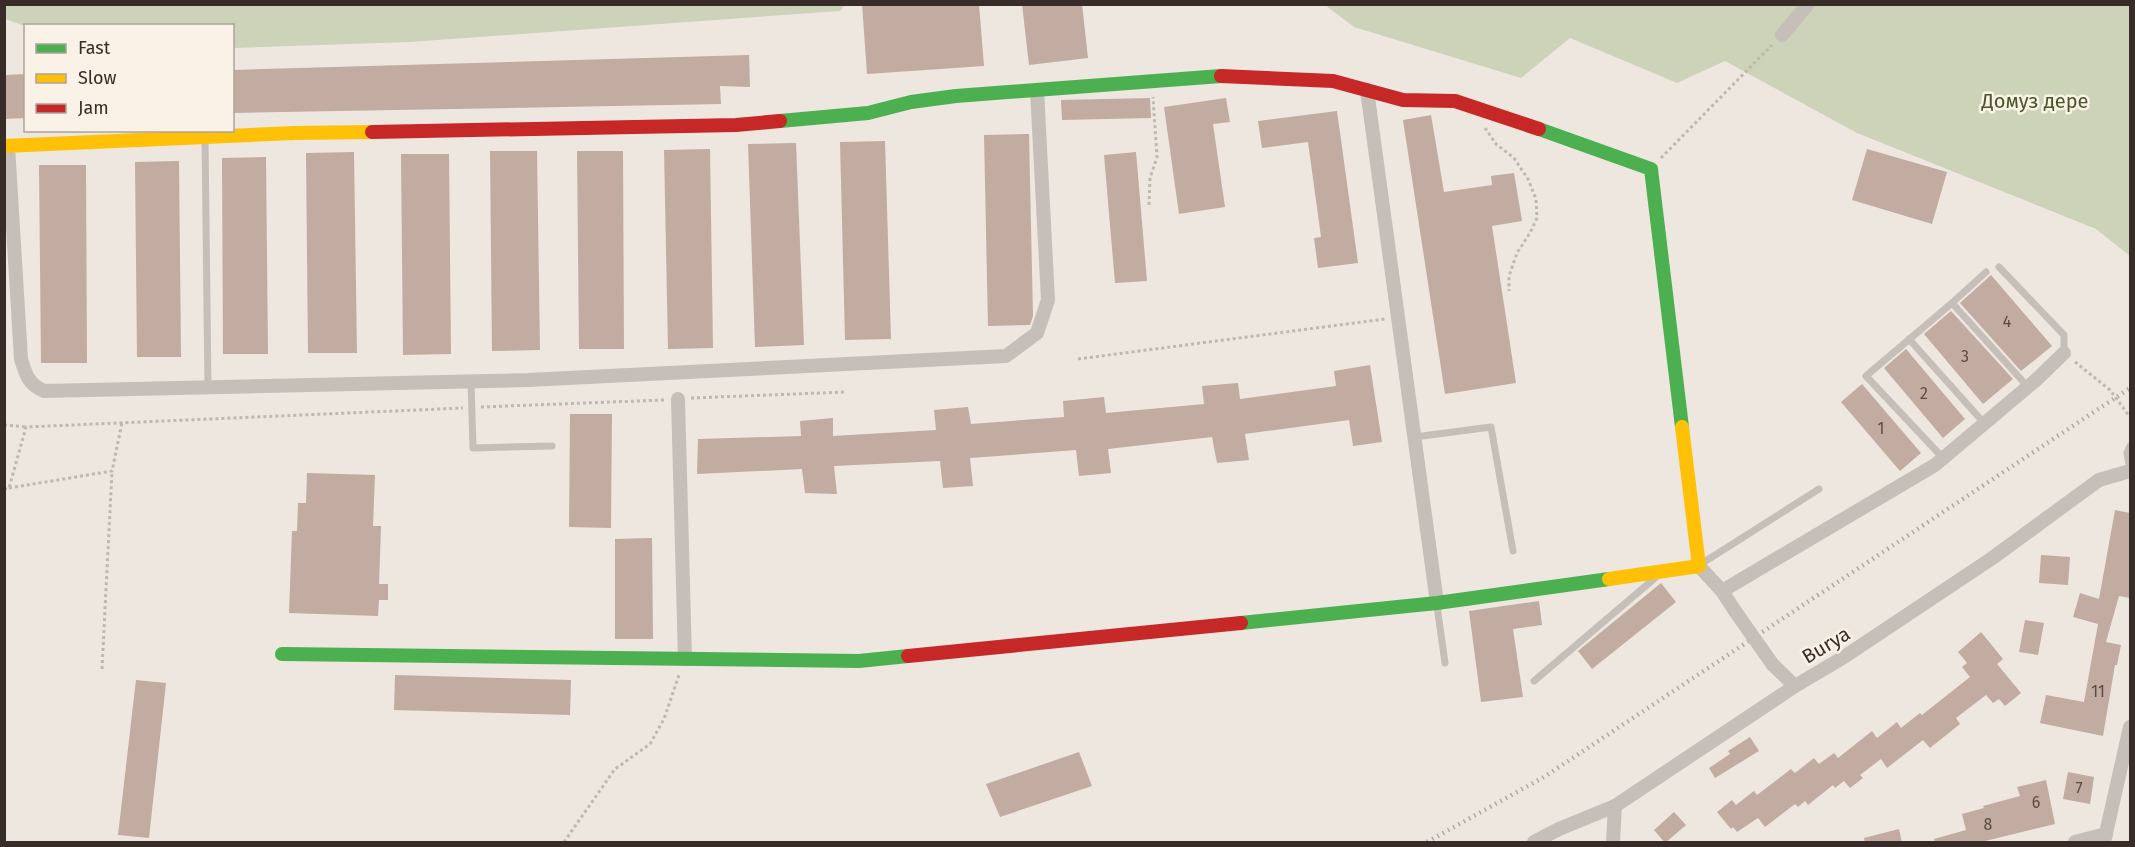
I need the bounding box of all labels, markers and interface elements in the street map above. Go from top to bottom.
legend [24,24,234,132]
text: Fast [78,37,111,59]
text: Slow [78,67,117,89]
park label: Домуз дере [1981,89,2088,113]
text: Jam [78,97,109,119]
house number: 4 [2003,312,2012,331]
house number: 3 [1961,347,1969,366]
house number: 2 [1920,384,1928,403]
house number: 1 [1878,419,1884,438]
street label: Burya [1798,621,1854,669]
house number: 11 [2091,682,2105,701]
house number: 7 [2075,779,2083,798]
house number: 6 [2032,793,2040,812]
house number: 8 [1984,815,1993,834]

